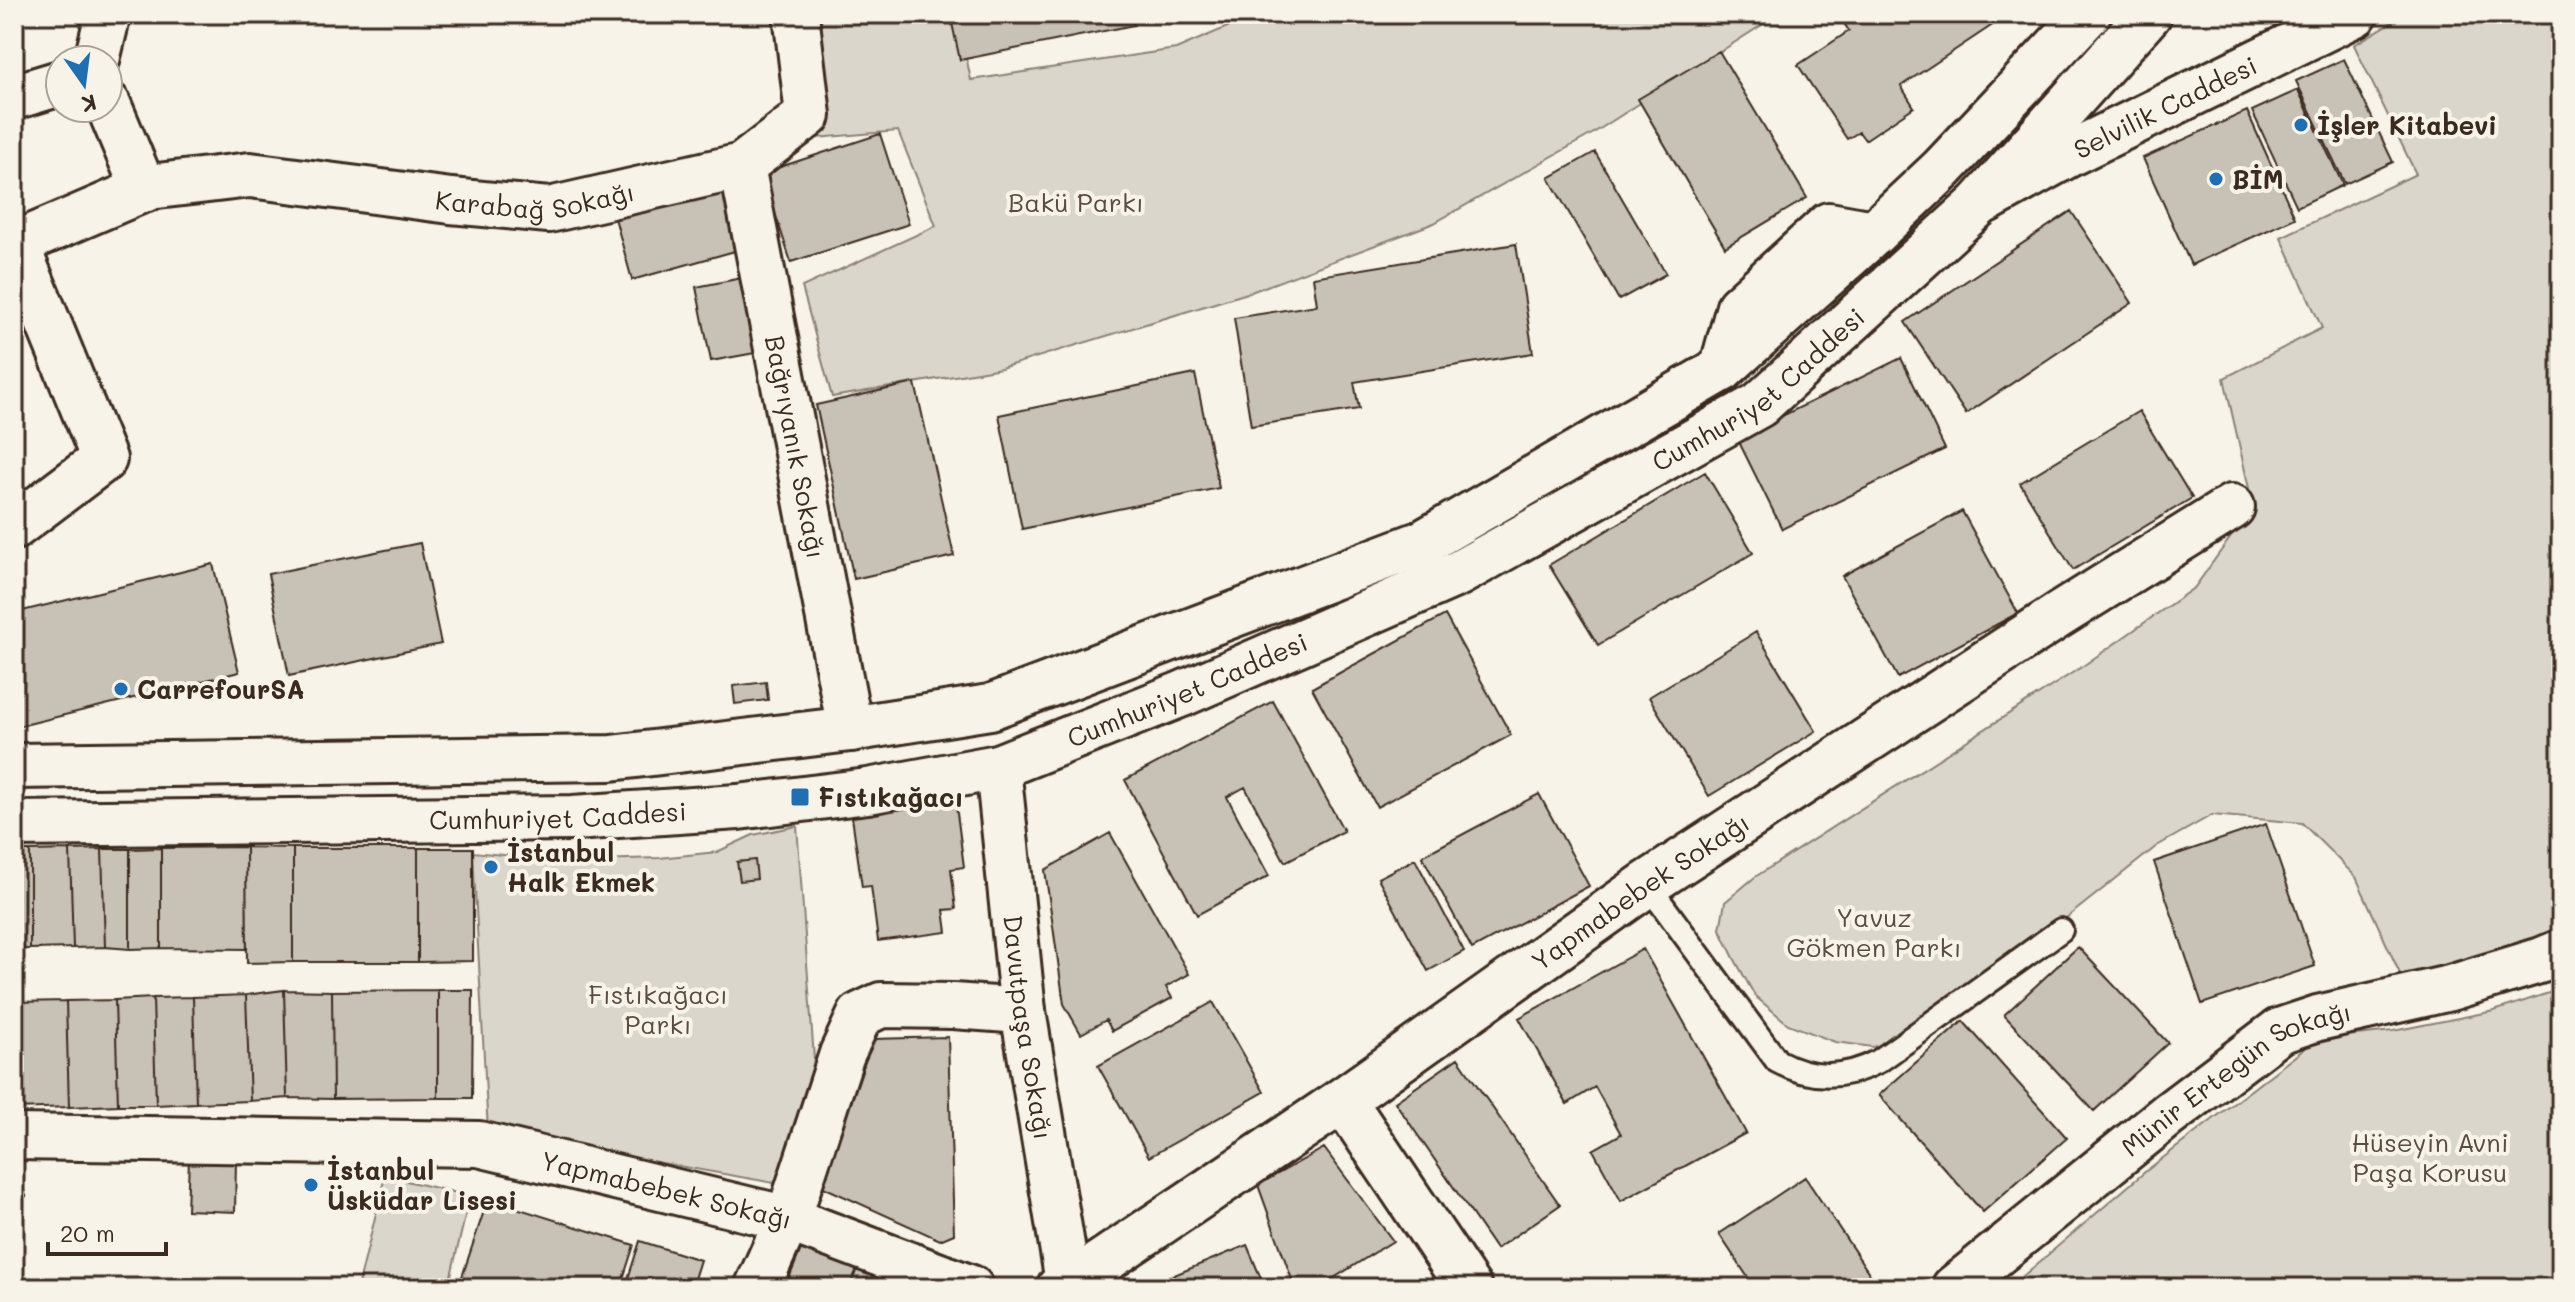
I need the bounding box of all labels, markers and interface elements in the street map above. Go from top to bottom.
north arrow [44,44,124,124]
street label: Selvilik Caddesi [2068,48,2263,166]
text: K [78,88,99,120]
place label: İşler Kitabevi [2317,108,2497,143]
marker: İşler Kitabevi [2292,116,2310,134]
place label: BİM [2232,162,2284,196]
marker: BİM [2207,170,2225,188]
street label: Karabağ Sokağı [433,174,638,227]
park label: Bakü Parkı [1008,185,1144,219]
street label: Cumhuriyet Caddesi [1646,300,1872,479]
street label: Bağrıyanık Sokağı [758,332,834,561]
street label: Cumhuriyet Caddesi [1062,624,1313,755]
place label: CarrefourSA [137,672,305,706]
marker: CarrefourSA [112,680,130,698]
place label: Fıstıkağacı [818,780,964,814]
marker: Fıstıkağacı [789,786,811,808]
street label: Cumhuriyet Caddesi [429,793,688,837]
street label: Yapmabebek Sokağı [1524,805,1756,978]
place label: İstanbul Halk Ekmek [507,835,655,899]
marker: İstanbul Halk Ekmek [482,858,500,876]
park label: Yavuz Gökmen Parkı [1786,900,1962,964]
street label: Davutpaşa Sokağı [996,913,1061,1142]
park label: Fıstıkağacı Parkı [588,977,728,1041]
street label: Münir Ertegün Sokağı [2114,994,2354,1163]
park label: Hüseyin Avni Paşa Korusu [2351,1125,2509,1189]
street label: Yapmabebek Sokağı [538,1143,795,1236]
place label: İstanbul Üsküdar Lisesi [327,1153,517,1217]
marker: İstanbul Üsküdar Lisesi [302,1176,320,1194]
scale bar [48,1206,166,1256]
text: 20 m [60,1217,115,1248]

